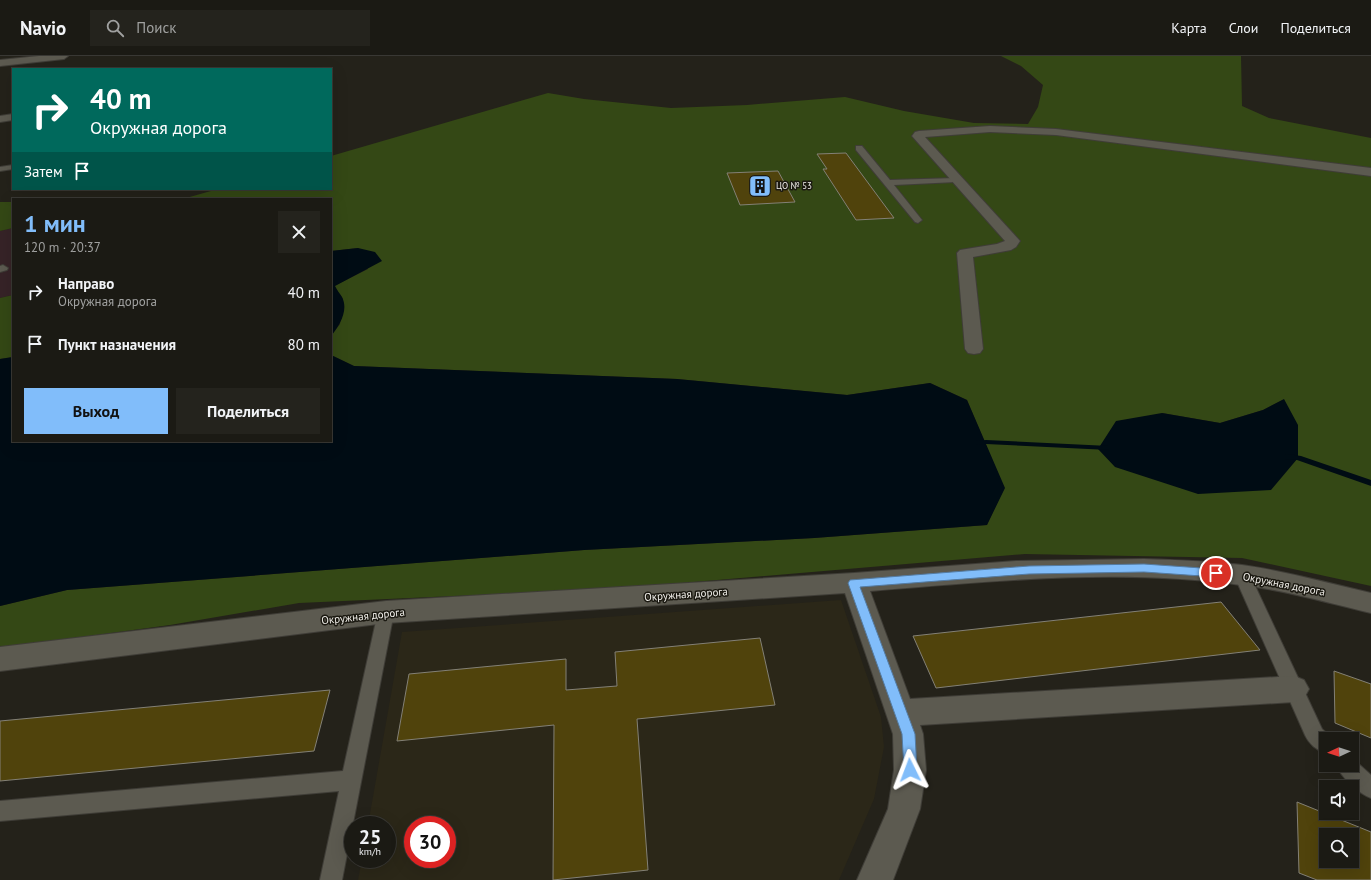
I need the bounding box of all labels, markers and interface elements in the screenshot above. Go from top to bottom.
search box [90,10,370,46]
text: Navio [20,16,66,40]
icon: search [104,17,126,39]
text: Поиск [136,18,176,37]
text: Карта [1171,19,1207,37]
text: Слои [1229,19,1258,37]
text: Поделиться [1280,19,1351,37]
text: 40 m [90,80,151,117]
icon: right [24,84,76,136]
text: Окружная дорога [90,116,227,139]
icon: arrive [71,160,93,182]
text: Затем [24,162,63,181]
building icon: ЦО № 53 [747,173,773,199]
place label: ЦО № 53 [776,180,812,191]
text: 1 мин [24,208,86,239]
button: close [278,211,320,253]
text: 120 m · 20:37 [24,239,101,256]
text: Направо [58,274,114,293]
icon: right [24,281,46,303]
text: 40 m [287,283,320,302]
text: Окружная дорога [58,293,157,310]
icon: arrive [24,333,46,355]
text: Пункт назначения [58,335,176,354]
text: 80 m [287,335,320,354]
button: Выход [24,388,168,434]
button: Поделиться [176,388,320,434]
pin [1199,556,1233,590]
icon: arrive [1205,562,1227,584]
street label: Окружная дорога [1242,569,1326,599]
street label: Окружная дорога [644,584,728,604]
street label: Окружная дорога [321,605,405,627]
north arrow [1319,732,1359,772]
map controls [1319,732,1359,868]
position arrow [889,749,931,791]
button: sound [1319,780,1359,820]
speed limit sign: 30 [404,816,456,868]
text: 25 [359,824,381,850]
button: search [1319,828,1359,868]
text: km/h [359,845,381,858]

